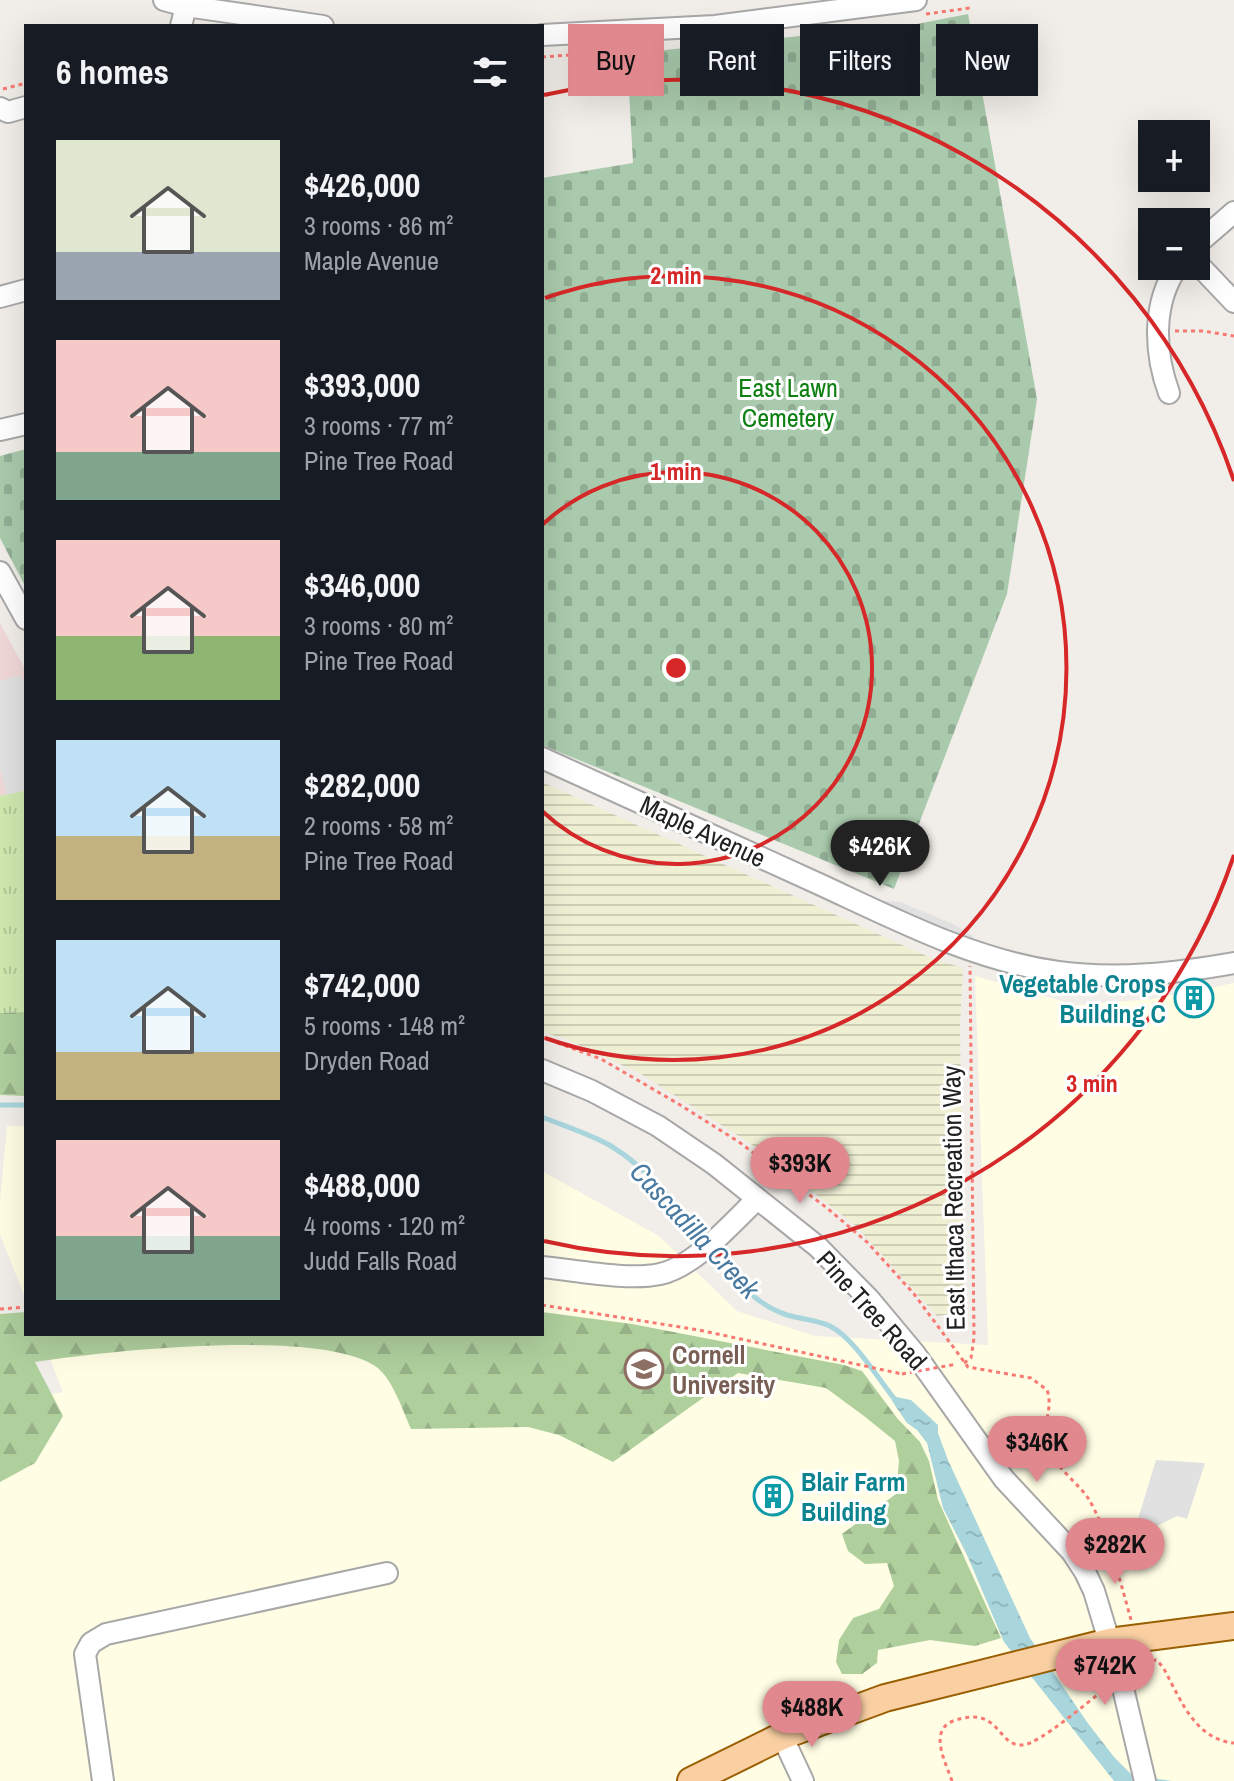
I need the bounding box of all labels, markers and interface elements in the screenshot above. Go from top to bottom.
chip: Buy [568,24,664,96]
chip: Rent [680,24,784,96]
chip: Filters [800,24,920,96]
chip: New [936,24,1038,96]
text: 6 homes [56,49,169,95]
icon: filters [468,50,512,94]
map controls [1138,120,1210,280]
button: + [1138,120,1210,192]
text: $426,000 [304,162,420,208]
icon: home [120,172,216,268]
text: 3 rooms · 86 m² [304,208,453,243]
button: − [1138,208,1210,280]
text: Maple Avenue [304,243,439,278]
text: 2 min [650,259,702,291]
text: $393,000 [304,362,420,408]
park label: East Lawn Cemetery [738,370,838,435]
icon: home [120,372,216,468]
text: 3 rooms · 77 m² [304,408,453,443]
text: Pine Tree Road [304,443,453,478]
text: 1 min [650,455,702,487]
text: $346,000 [304,562,420,608]
icon: home [120,572,216,668]
text: 3 rooms · 80 m² [304,608,453,643]
text: Pine Tree Road [304,643,453,678]
centre of rings [662,654,690,682]
text: $282,000 [304,762,420,808]
icon: home [120,772,216,868]
street label: Maple Avenue [635,787,771,875]
text: 2 rooms · 58 m² [304,808,453,843]
pin: $426K [824,820,936,888]
text: $426K [849,828,911,863]
text: Pine Tree Road [304,843,453,878]
text: $742,000 [304,962,420,1008]
place label: Vegetable Crops Building C [999,966,1166,1031]
icon: home [120,972,216,1068]
building icon: Vegetable Crops Building C [1173,977,1215,1019]
text: 5 rooms · 148 m² [304,1008,465,1043]
text: Dryden Road [304,1043,430,1078]
street label: East Ithaca Recreation Way [933,1065,973,1331]
text: 3 min [1066,1067,1118,1099]
pin: $393K [744,1137,856,1205]
text: $393K [769,1145,831,1180]
water label: Cascadilla Creek [621,1153,770,1308]
text: $488,000 [304,1162,420,1208]
icon: home [120,1172,216,1268]
text: 4 rooms · 120 m² [304,1208,465,1243]
text: Judd Falls Road [304,1243,457,1278]
street label: Pine Tree Road [809,1243,935,1377]
place label: Cornell University [672,1337,775,1402]
school or university icon: Cornell University [623,1348,665,1390]
pin: $346K [981,1416,1093,1484]
text: $346K [1006,1424,1068,1459]
place label: Blair Farm Building [801,1464,905,1529]
building icon: Blair Farm Building [752,1475,794,1517]
pin: $282K [1059,1518,1171,1586]
text: $282K [1084,1526,1146,1561]
pin: $742K [1049,1639,1161,1707]
text: $742K [1074,1647,1136,1682]
pin: $488K [756,1681,868,1749]
text: $488K [781,1689,843,1724]

